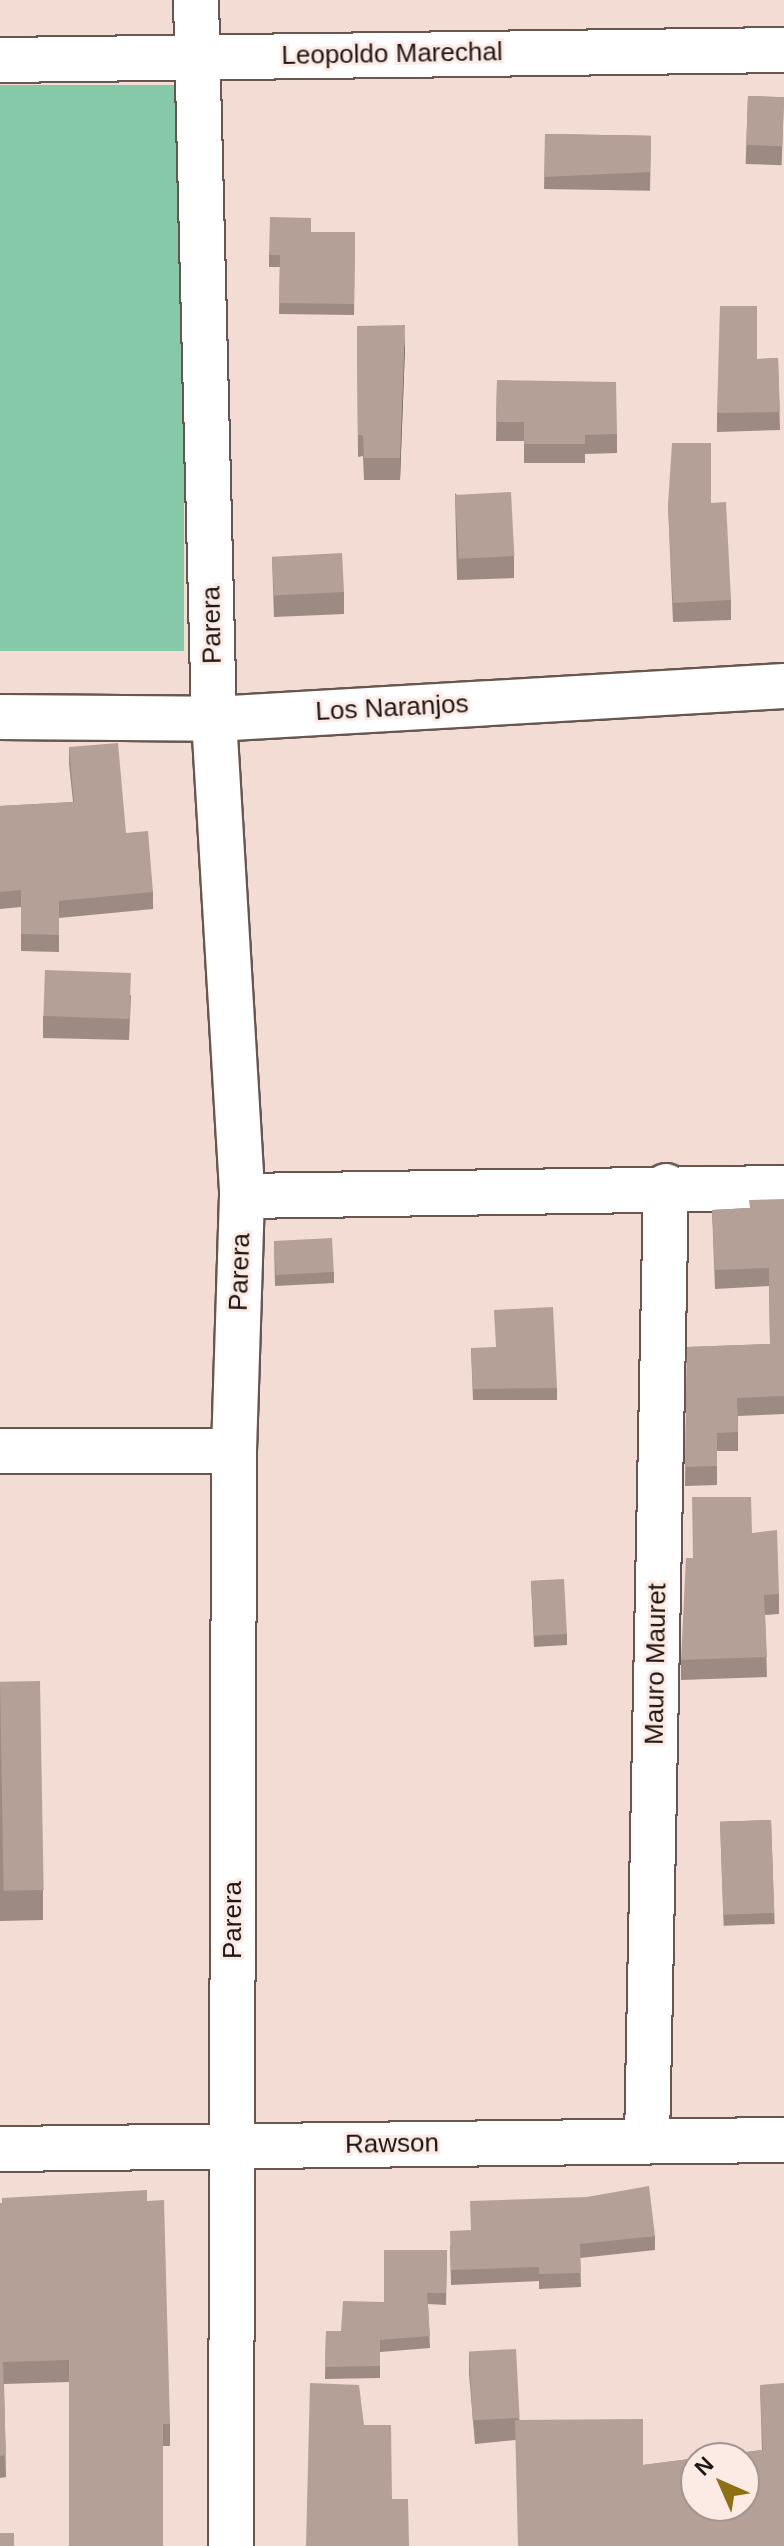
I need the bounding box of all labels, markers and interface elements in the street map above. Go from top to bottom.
street label: Leopoldo Marechal [281,36,503,72]
street label: Parera [196,586,228,664]
street label: Los Naranjos [315,688,469,728]
street label: Parera [223,1232,257,1312]
street label: Mauro Mauret [639,1583,673,1745]
street label: Parera [217,1881,249,1959]
street label: Rawson [345,2128,439,2160]
north arrow [680,2442,760,2522]
text: N [690,2452,719,2481]

